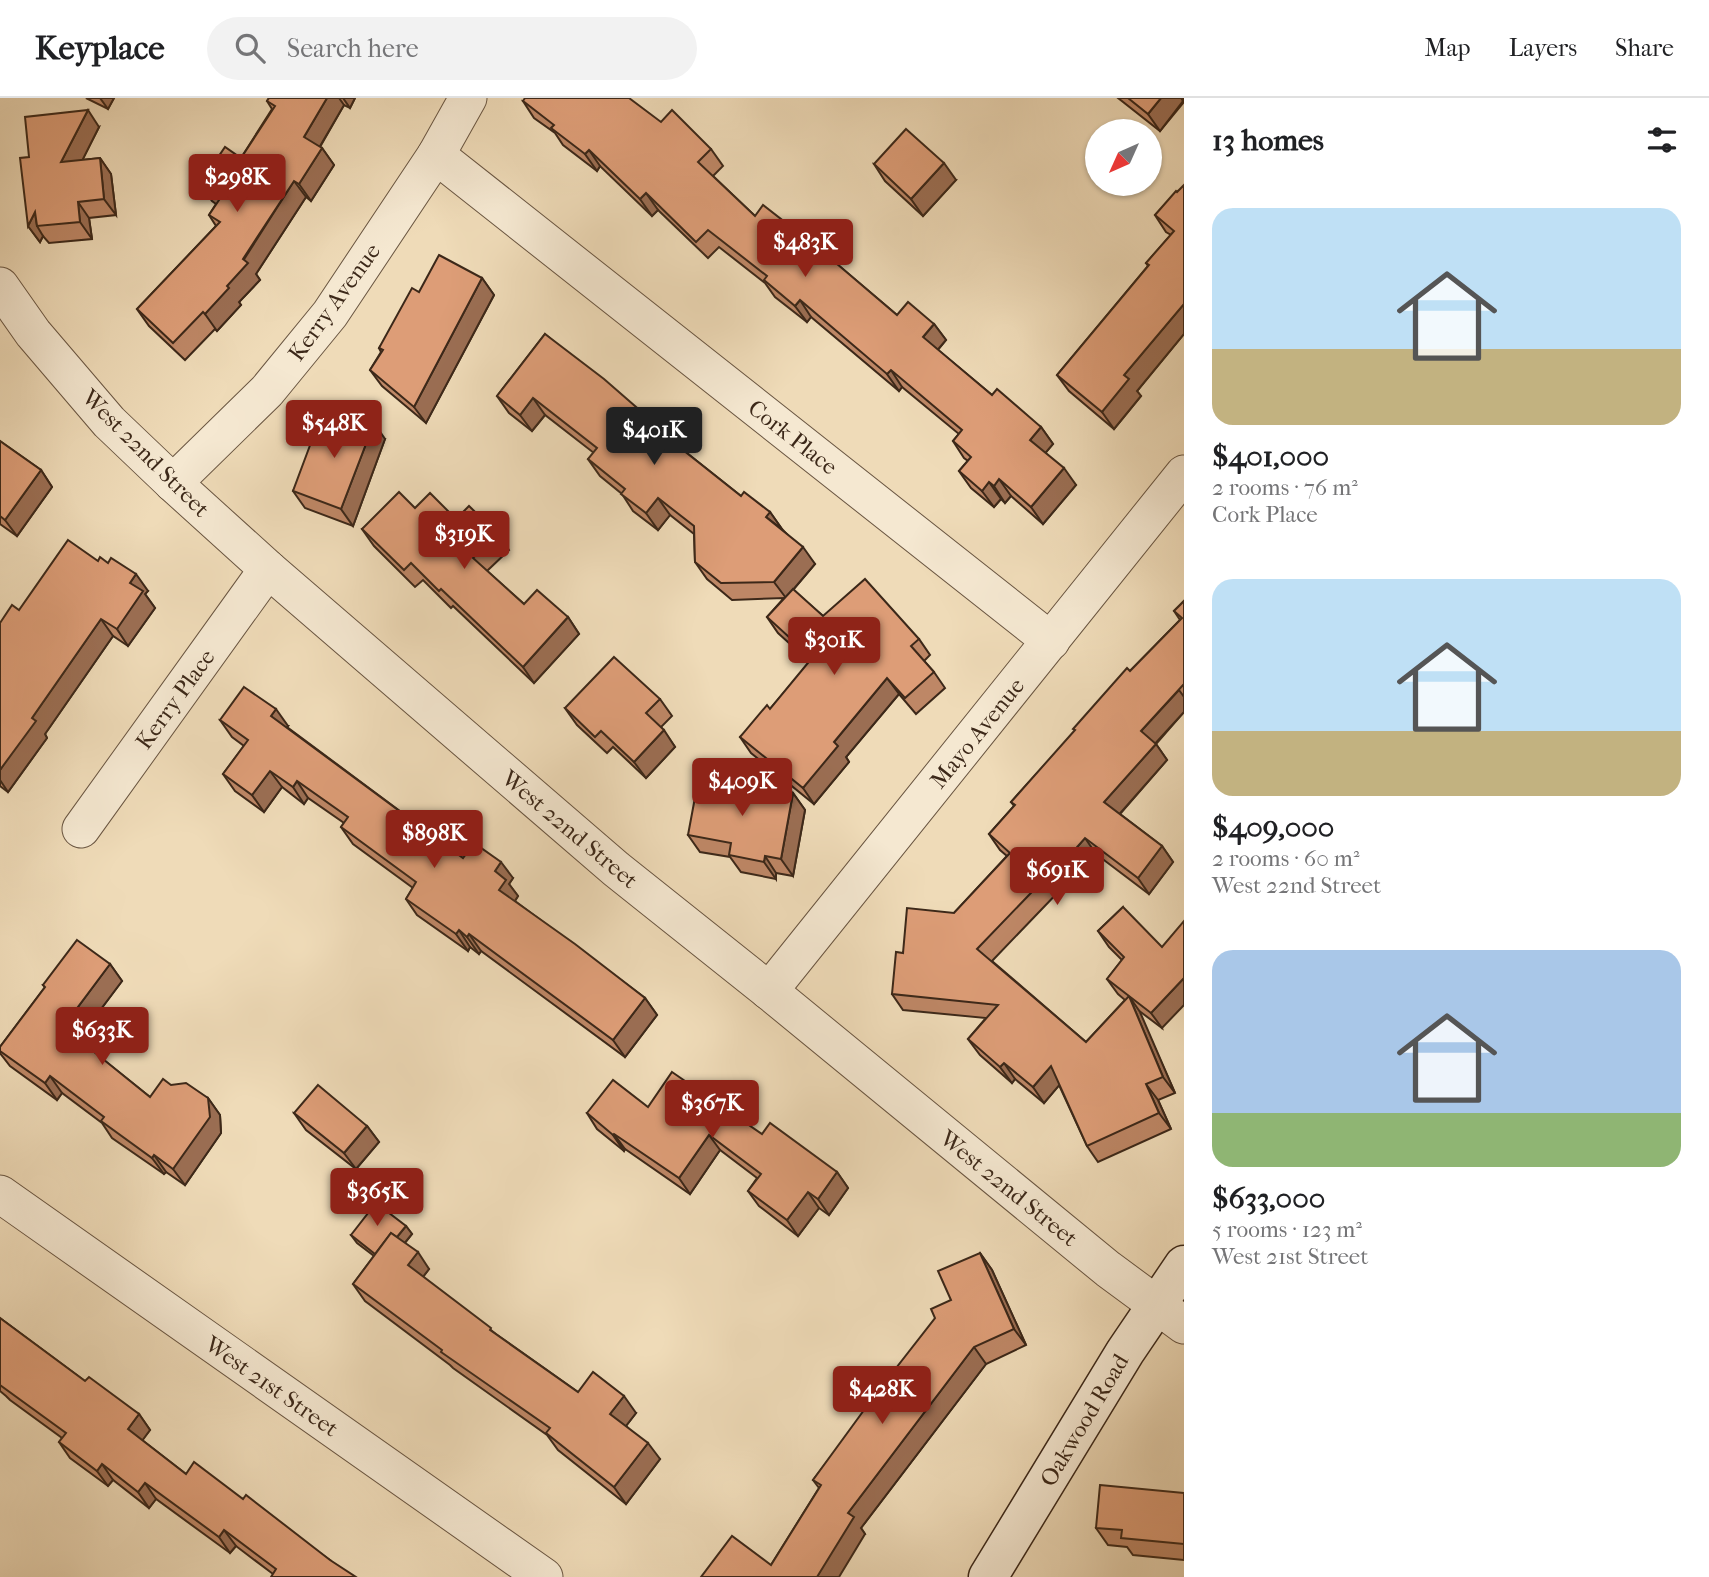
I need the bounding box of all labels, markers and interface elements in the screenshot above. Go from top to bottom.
search box [207,17,697,80]
text: Keyplace [35,29,165,68]
icon: search [231,29,269,67]
text: Search here [287,33,419,64]
text: Map [1425,34,1471,62]
text: Layers [1509,34,1577,62]
text: Share [1615,34,1674,62]
north arrow [1085,119,1162,196]
map controls [1085,119,1162,196]
icon: filters [1643,121,1681,159]
text: 13 homes [1212,123,1324,158]
pin: $298K [188,155,286,214]
text: $298K [205,163,269,190]
pin: $483K [756,220,854,279]
text: $483K [773,228,837,255]
street label: Kerry Avenue [283,238,386,366]
icon: home [1384,253,1510,379]
street label: West 22nd Street [76,383,215,523]
street label: Cork Place [743,394,843,481]
pin: $548K [285,400,383,460]
pin: $401K [605,408,703,467]
text: $548K [302,409,366,436]
text: $401K [622,416,686,443]
text: $401,000 [1212,439,1329,474]
text: 2 rooms · 76 m² [1212,474,1358,501]
text: Cork Place [1212,501,1318,528]
pin: $319K [415,512,513,571]
text: $319K [434,520,494,547]
pin: $301K [785,618,883,677]
icon: home [1384,624,1510,750]
text: $301K [804,626,864,653]
street label: Kerry Place [130,644,221,754]
street label: Mayo Avenue [925,673,1030,794]
pin: $409K [693,758,791,818]
street label: West 22nd Street [495,764,643,894]
text: $409K [708,767,776,794]
pin: $898K [385,810,483,870]
text: $409,000 [1212,810,1334,845]
text: $898K [402,819,466,846]
text: 2 rooms · 60 m² [1212,845,1359,872]
pin: $691K [1008,848,1106,907]
text: $691K [1026,856,1088,883]
text: West 22nd Street [1212,872,1381,899]
icon: home [1384,995,1510,1121]
pin: $633K [53,1007,151,1067]
text: $633K [72,1016,132,1043]
pin: $367K [663,1080,761,1140]
text: $367K [681,1089,743,1116]
street label: West 22nd Street [934,1124,1083,1252]
pin: $365K [328,1168,426,1228]
text: $365K [346,1177,408,1204]
text: $633,000 [1212,1181,1325,1216]
text: 5 rooms · 123 m² [1212,1216,1362,1243]
text: West 21st Street [1212,1243,1368,1270]
street label: West 21st Street [199,1330,344,1442]
street label: Oakwood Road [1034,1349,1135,1491]
pin: $428K [833,1366,931,1426]
text: $428K [849,1375,915,1402]

